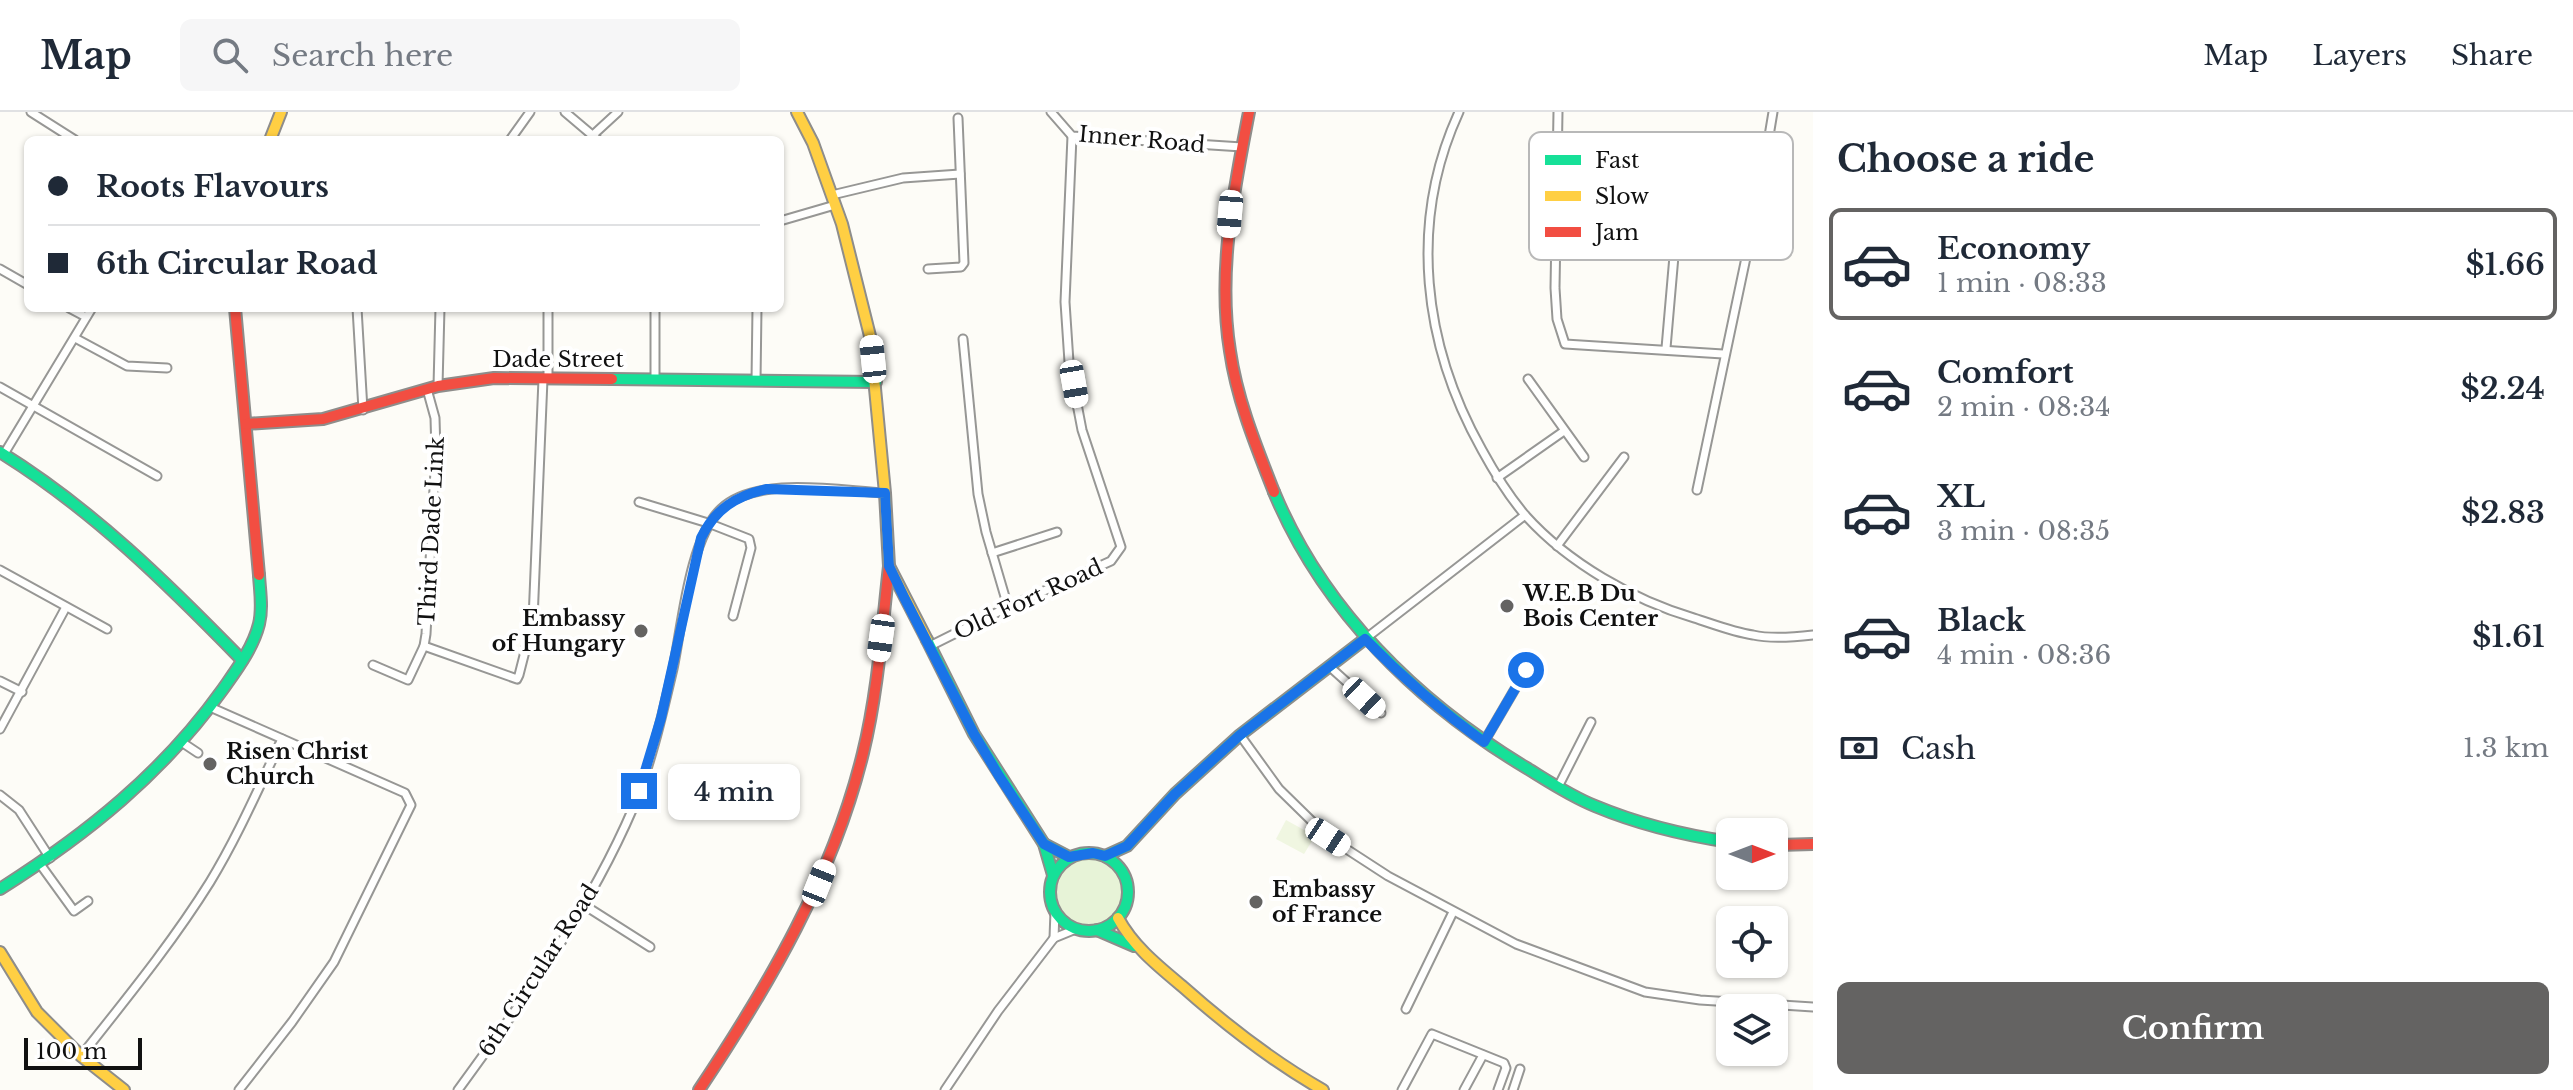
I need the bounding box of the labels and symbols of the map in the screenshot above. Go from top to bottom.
street label: Inner Road [1078,121,1206,158]
legend [1529,132,1793,260]
text: Fast [1595,147,1640,174]
text: Slow [1595,183,1649,210]
car [1216,189,1244,239]
text: Jam [1592,219,1639,246]
car [859,334,887,384]
street label: Dade Street [492,346,624,373]
car [1058,358,1090,410]
street label: Third Dade Link [413,435,450,626]
street label: Old Fort Road [950,553,1107,646]
place label: W.E.B Du Bois Center [1522,580,1658,632]
marker: W.E.B Du Bois Center [1498,597,1516,615]
place label: Embassy of Hungary [492,605,626,657]
car [866,613,896,663]
marker: Embassy of Hungary [632,622,650,640]
route start [1508,652,1544,688]
car [1338,673,1390,723]
place label: Risen Christ Church [226,738,369,790]
marker: Risen Christ Church [201,755,219,773]
callout: 4 min [667,763,799,819]
route end [621,773,657,809]
car [1301,814,1355,860]
north arrow [1716,818,1788,890]
car [799,856,839,910]
place label: Embassy of France [1272,876,1382,928]
street label: 6th Circular Road [473,879,604,1061]
marker: Embassy of France [1247,893,1265,911]
scale bar [24,1034,142,1070]

